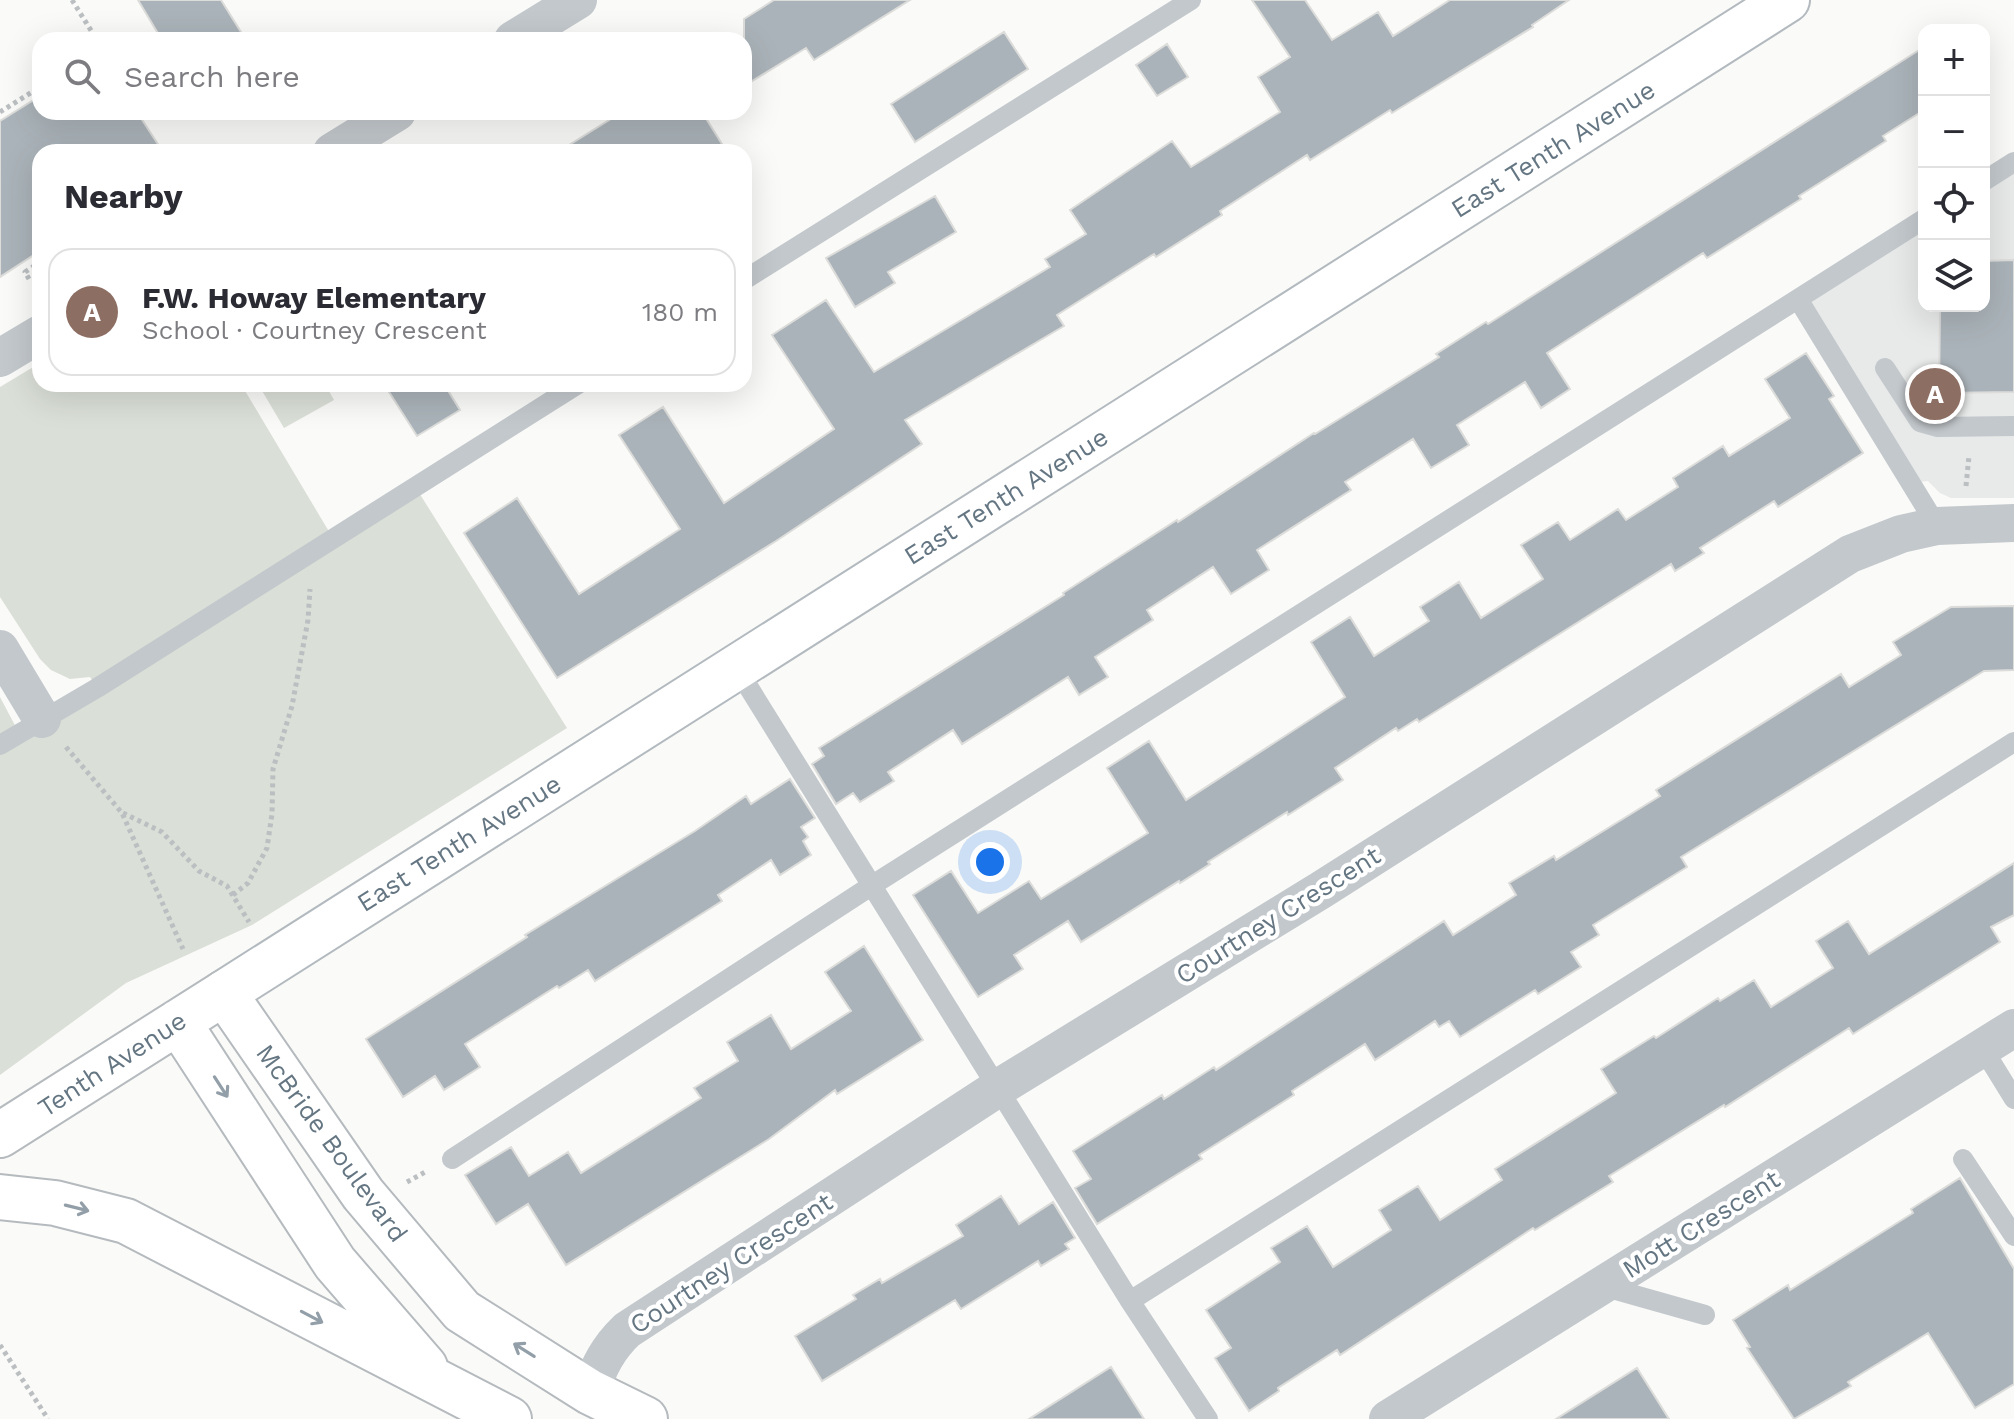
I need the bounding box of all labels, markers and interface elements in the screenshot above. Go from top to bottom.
map controls [1918,24,1990,312]
button: + [1918,24,1990,96]
search box [32,32,752,120]
icon: search [60,54,104,98]
text: Search here [124,59,300,94]
street label: East Tenth Avenue [1446,74,1660,224]
button: − [1918,96,1990,168]
button: locate [1918,168,1990,240]
text: Nearby [64,176,183,216]
button: layers [1918,240,1990,312]
text: F.W. Howay Elementary [142,280,486,315]
text: A [83,297,101,327]
text: 180 m [642,297,718,327]
text: School · Courtney Crescent [142,315,487,345]
pin: A [1909,364,1961,424]
street label: East Tenth Avenue [899,421,1113,571]
street label: East Tenth Avenue [352,768,566,918]
street label: Courtney Crescent [1170,840,1386,990]
your location [970,842,1010,882]
street label: Tenth Avenue [32,1005,192,1123]
street label: McBride Boulevard [250,1038,414,1248]
one-way arrow [213,1075,229,1098]
street label: Mott Crescent [1617,1164,1785,1284]
street label: Courtney Crescent [624,1186,838,1340]
one-way arrow [64,1202,89,1217]
one-way arrow [299,1310,323,1326]
one-way arrow [513,1341,536,1357]

